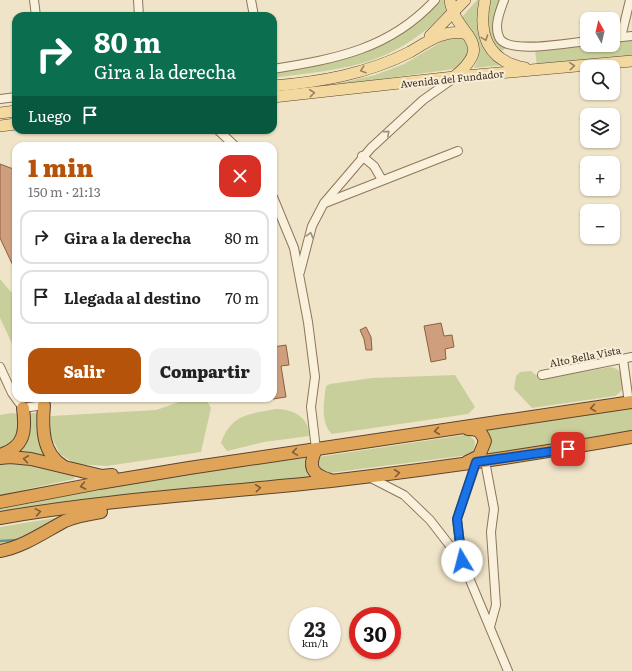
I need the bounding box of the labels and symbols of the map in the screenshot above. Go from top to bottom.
north arrow [580,12,620,52]
one-way arrow [481,35,489,42]
one-way arrow [569,62,575,71]
one-way arrow [360,65,367,74]
street label: Avenida del Fundador [400,65,505,91]
one-way arrow [309,89,315,98]
one-way arrow [383,130,390,137]
one-way arrow [305,231,314,238]
street label: Alto Bella Vista [548,342,623,370]
one-way arrow [590,403,596,412]
one-way arrow [434,426,440,435]
pin [551,432,585,466]
one-way arrow [292,447,298,456]
one-way arrow [23,455,29,464]
one-way arrow [394,468,400,477]
one-way arrow [80,481,87,490]
one-way arrow [255,484,261,493]
one-way arrow [35,508,42,517]
position arrow [441,540,483,582]
speed limit sign: 30 [349,607,401,659]

